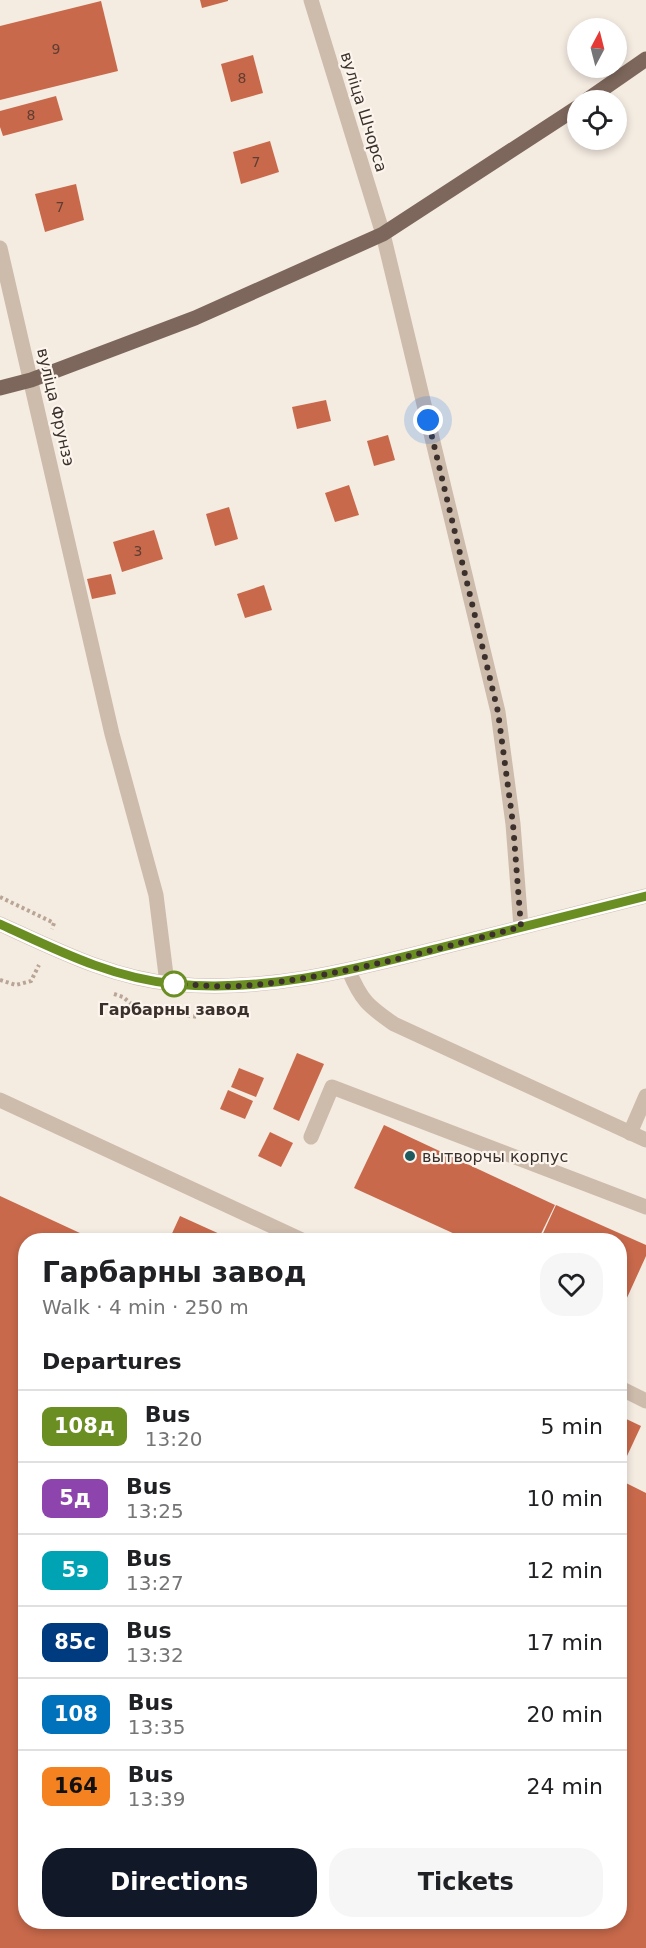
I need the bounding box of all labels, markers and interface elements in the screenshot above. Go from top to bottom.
north arrow [567,18,627,78]
map controls [567,18,627,150]
house number: 9 [52,41,60,57]
street label: вуліца Шчорса [337,50,391,174]
house number: 8 [238,70,246,86]
button: locate [567,90,627,150]
house number: 8 [27,107,35,123]
house number: 7 [252,154,260,170]
house number: 7 [56,199,64,215]
street label: вуліца Фрунзэ [33,346,79,468]
your location [413,405,443,435]
house number: 3 [134,543,142,559]
marker: Гарбарны завод [161,971,187,997]
place label: Гарбарны завод [98,1000,250,1019]
place label: вытворчы корпус [422,1147,568,1166]
marker: вытворчы корпус [403,1149,417,1163]
button: heart [540,1253,603,1316]
text: Гарбарны завод [42,1256,306,1289]
text: Walk · 4 min · 250 m [42,1295,249,1319]
text: Departures [42,1349,182,1374]
text: Bus [145,1402,190,1427]
text: 108д [54,1414,115,1438]
text: 5 min [541,1414,603,1439]
text: 13:20 [145,1427,202,1451]
text: Bus [126,1474,172,1499]
text: 5д [59,1486,91,1510]
text: 10 min [527,1486,603,1511]
text: 13:25 [126,1499,184,1523]
text: Bus [126,1546,172,1571]
text: 5э [61,1558,89,1582]
text: 12 min [527,1558,603,1583]
text: 13:27 [126,1571,184,1595]
text: Bus [126,1618,172,1643]
text: 85с [54,1630,96,1654]
text: 17 min [527,1630,603,1655]
text: 13:32 [126,1643,184,1667]
text: Bus [128,1690,173,1715]
text: 108 [54,1702,98,1726]
text: 20 min [527,1702,603,1727]
text: 13:35 [128,1715,185,1739]
text: Bus [128,1762,173,1787]
text: 164 [54,1774,98,1798]
text: 24 min [527,1774,603,1799]
text: 13:39 [128,1787,185,1811]
button: Directions [42,1848,317,1917]
button: Tickets [329,1848,603,1917]

